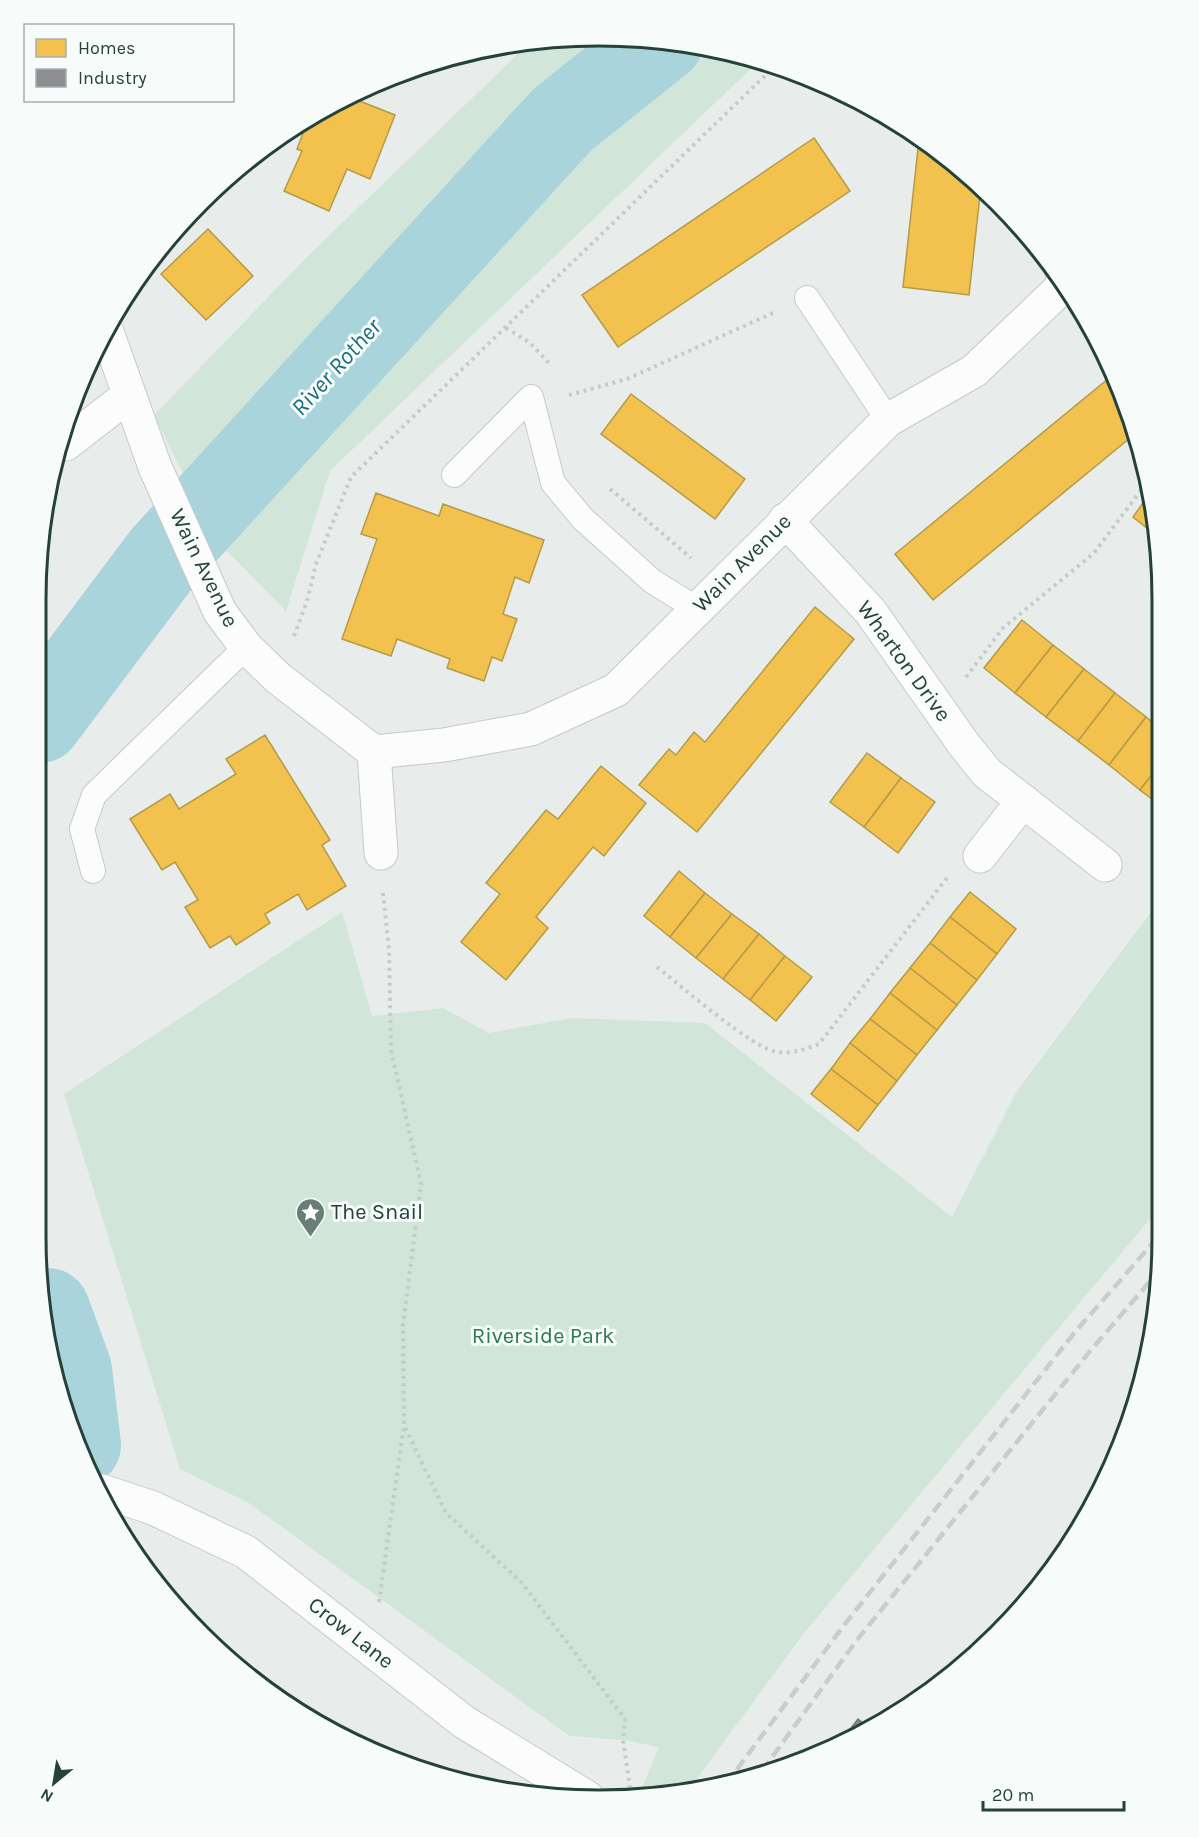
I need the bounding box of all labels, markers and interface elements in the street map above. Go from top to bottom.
legend [24,24,234,102]
text: Homes [78,37,135,59]
text: Industry [78,67,147,89]
water label: River Rother [285,312,387,421]
street label: Wain Avenue [164,505,244,631]
street label: Wain Avenue [687,508,797,618]
street label: Wharton Drive [851,595,957,727]
place icon: The Snail [294,1196,326,1238]
place label: The Snail [331,1199,423,1225]
park label: Riverside Park [472,1323,614,1349]
street label: Crow Lane [303,1591,399,1675]
north arrow [24,1753,84,1813]
scale bar [983,1774,1124,1812]
text: N [37,1784,56,1807]
text: 20 m [992,1784,1034,1806]

